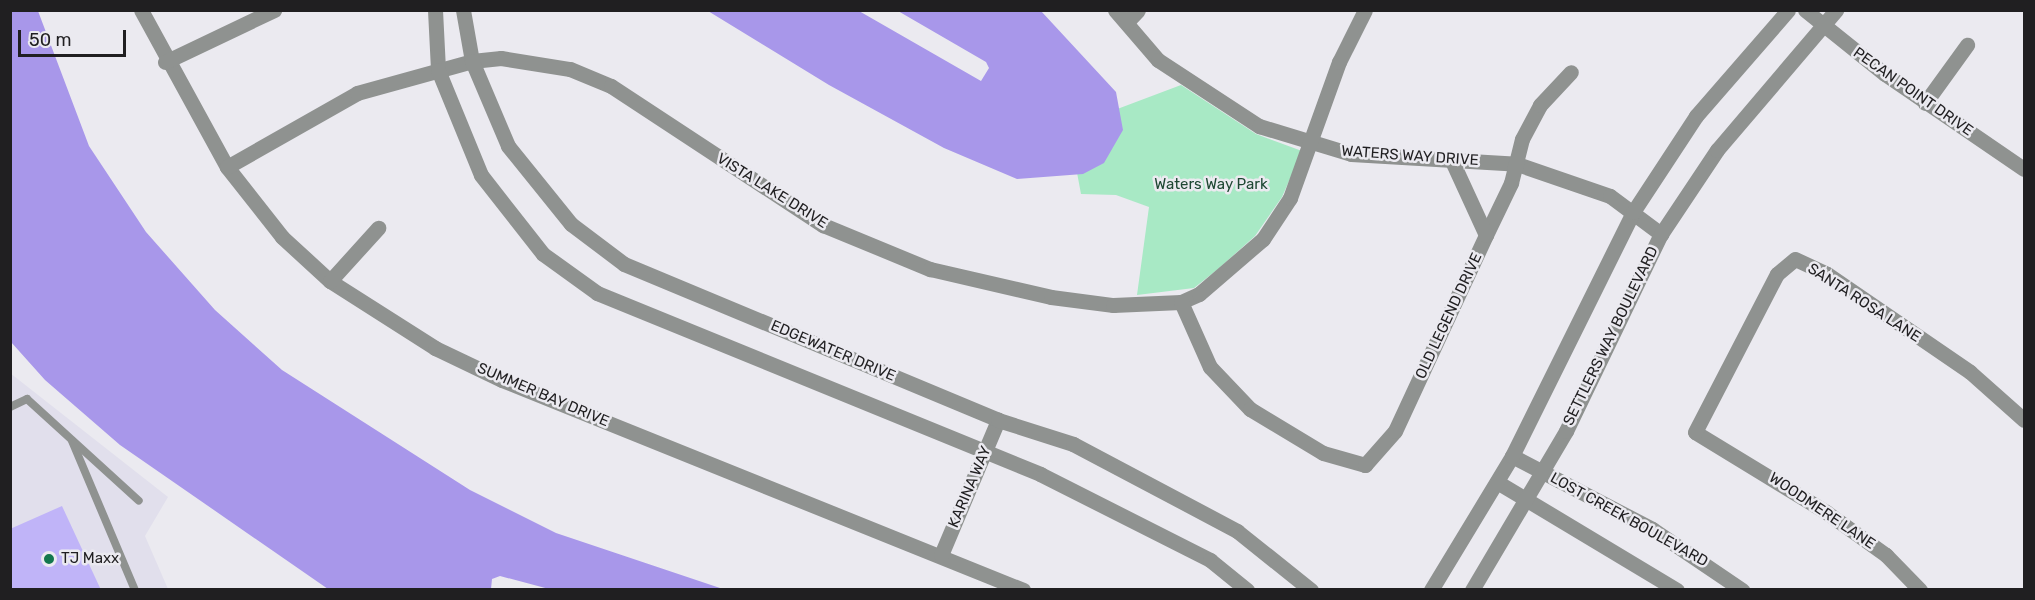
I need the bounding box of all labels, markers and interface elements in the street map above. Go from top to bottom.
scale bar [21,18,129,56]
text: 50 m [29,29,72,51]
street label: PECAN POINT DRIVE [1849,44,1977,140]
street label: WATERS WAY DRIVE [1340,142,1480,170]
street label: VISTA LAKE DRIVE [713,149,831,233]
park label: Waters Way Park [1154,176,1268,194]
street label: SETTLERS WAY BOULEVARD [1560,243,1662,429]
street label: OLD LEGEND DRIVE [1412,250,1486,382]
street label: SANTA ROSA LANE [1804,260,1924,346]
street label: EDGEWATER DRIVE [768,317,898,385]
street label: SUMMER BAY DRIVE [474,359,612,431]
street label: KARINA WAY [945,443,995,531]
street label: LOST CREEK BOULEVARD [1547,469,1711,571]
street label: WOODMERE LANE [1766,469,1878,553]
place label: TJ Maxx [61,550,119,568]
marker: TJ Maxx [42,552,56,566]

